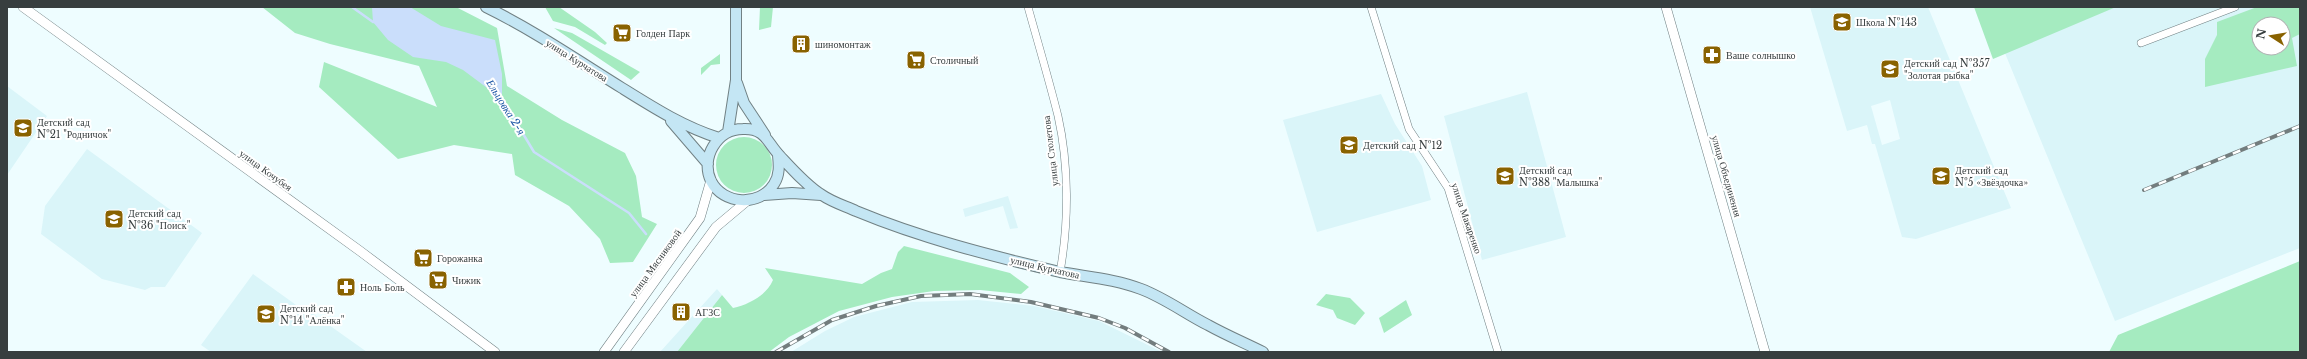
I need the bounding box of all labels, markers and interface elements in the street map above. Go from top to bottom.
school or university icon: Школа №143 [1831,11,1853,33]
place label: Школа №143 [1856,16,1917,29]
north arrow [2251,16,2291,56]
supermarket icon: Голден Парк [611,22,633,44]
place label: Голден Парк [636,27,690,40]
text: N [2253,27,2269,40]
building icon: шиномонтаж [790,33,812,55]
street label: улица Курчатова [543,36,611,85]
place label: шиномонтаж [815,38,871,51]
pharmacy icon: Ваше солнышко [1701,44,1723,66]
supermarket icon: Столичный [905,49,927,71]
place label: Ваше солнышко [1726,49,1796,62]
place label: Столичный [930,54,979,67]
place label: Детский сад №357 "Золотая рыбка" [1904,57,1990,82]
school or university icon: Детский сад №357 "Золотая рыбка" [1879,58,1901,80]
water label: Ельцовка 2-я [483,76,529,137]
street label: улица Столетова [1040,114,1061,187]
place label: Детский сад №21 "Родничок" [37,116,112,141]
school or university icon: Детский сад №21 "Родничок" [12,117,34,139]
school or university icon: Детский сад №12 [1338,134,1360,156]
street label: улица Объединения [1709,134,1745,219]
place label: Детский сад №12 [1363,139,1442,152]
street label: улица Кочубея [237,147,295,194]
place label: Детский сад №388 "Малышка" [1519,164,1602,189]
place label: Детский сад №5 «Звёздочка» [1955,164,2028,189]
school or university icon: Детский сад №388 "Малышка" [1494,165,1516,187]
school or university icon: Детский сад №5 «Звёздочка» [1930,165,1952,187]
street label: улица Макаренко [1448,181,1485,255]
place label: Детский сад №36 "Поиск" [128,207,191,232]
school or university icon: Детский сад №36 "Поиск" [103,208,125,230]
street label: улица Мясниковой [626,226,685,300]
supermarket icon: Горожанка [412,247,434,269]
place label: Горожанка [437,252,483,265]
street label: улица Курчатова [1009,253,1081,282]
supermarket icon: Чижик [427,269,449,291]
place label: Чижик [452,274,481,287]
pharmacy icon: Ноль Боль [335,276,357,298]
place label: Ноль Боль [360,281,405,294]
building icon: АГЗС [670,301,692,323]
place label: Детский сад №14 "Алёнка" [280,302,345,327]
school or university icon: Детский сад №14 "Алёнка" [255,303,277,325]
place label: АГЗС [695,306,720,319]

